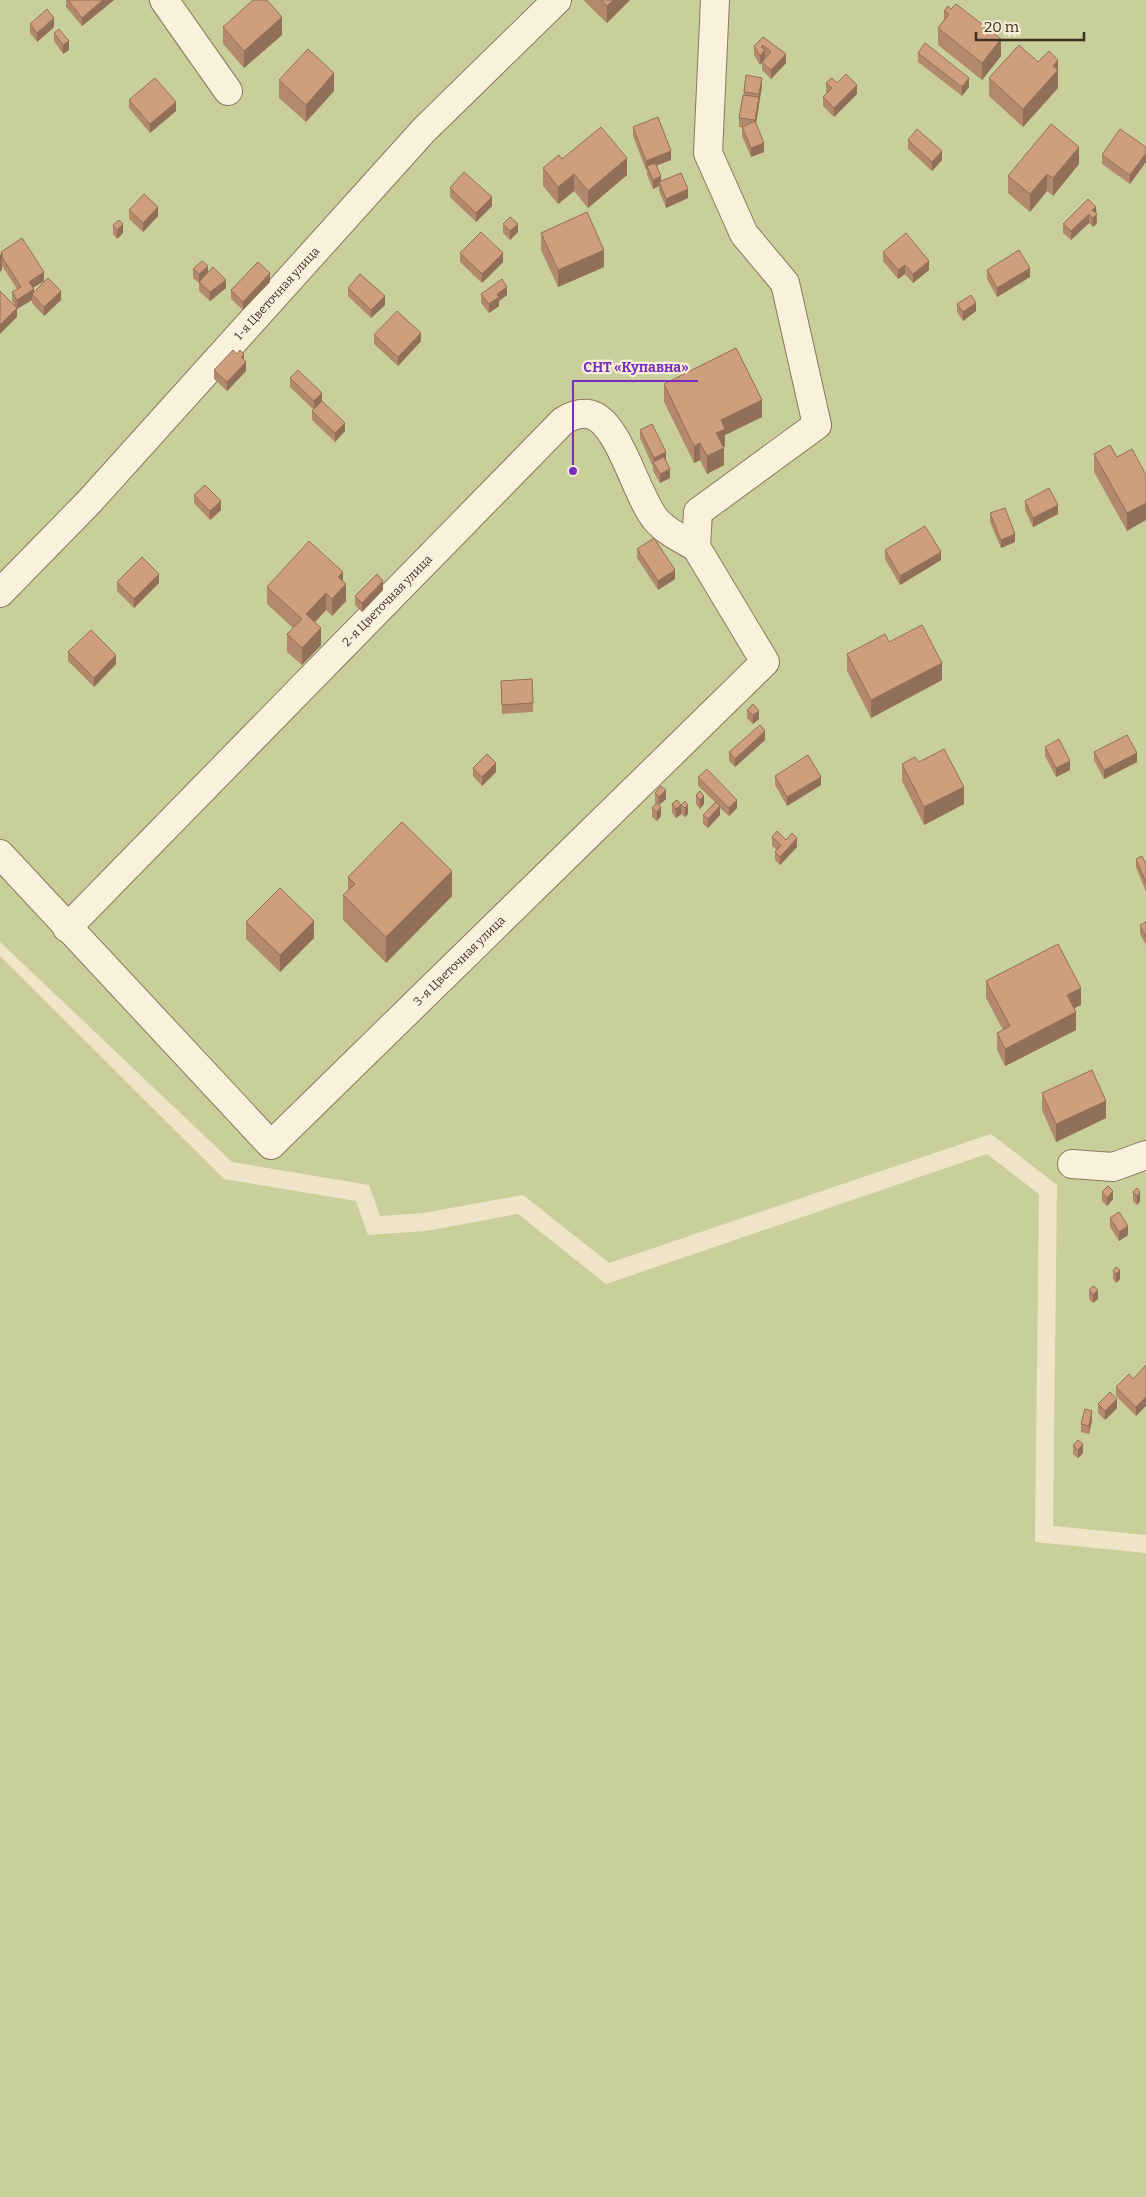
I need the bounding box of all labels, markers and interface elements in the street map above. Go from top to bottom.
scale bar [976,10,1084,42]
text: 20 m [984,18,1020,36]
street label: 1-я Цветочная улица [231,244,323,343]
callout: СНТ «Купавна» [573,352,698,381]
text: СНТ «Купавна» [583,359,689,376]
street label: 2-я Цветочная улица [340,552,435,649]
street label: 3-я Цветочная улица [411,913,508,1009]

